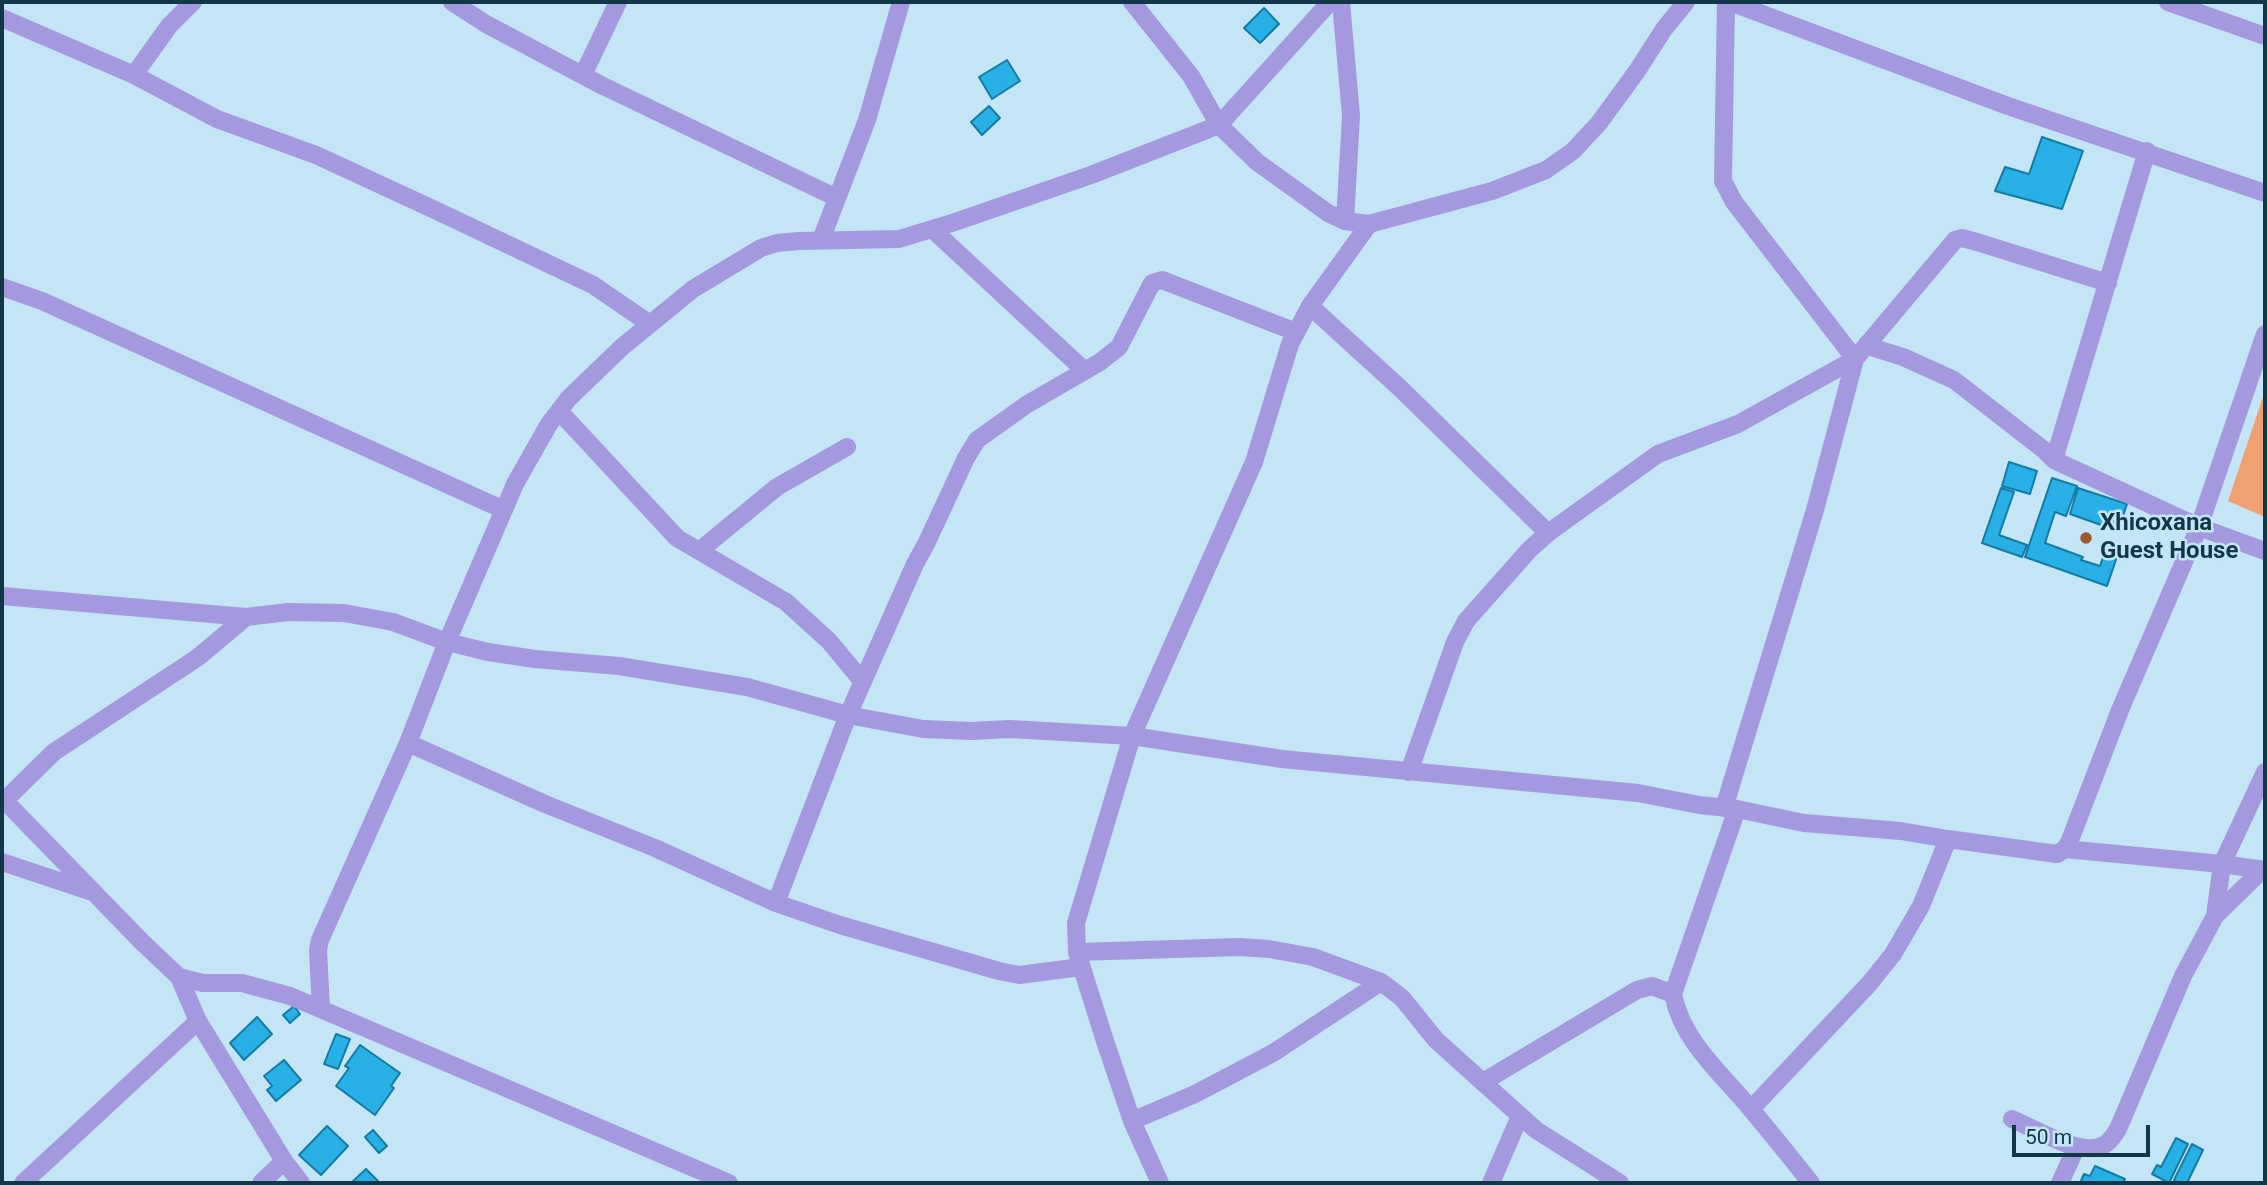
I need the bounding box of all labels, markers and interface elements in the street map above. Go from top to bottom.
place label: Xhicoxana Guest House [2100,510,2238,566]
marker: Xhicoxana Guest House [2078,530,2094,546]
scale bar [2015,1112,2153,1156]
text: 50 m [2025,1125,2072,1149]

